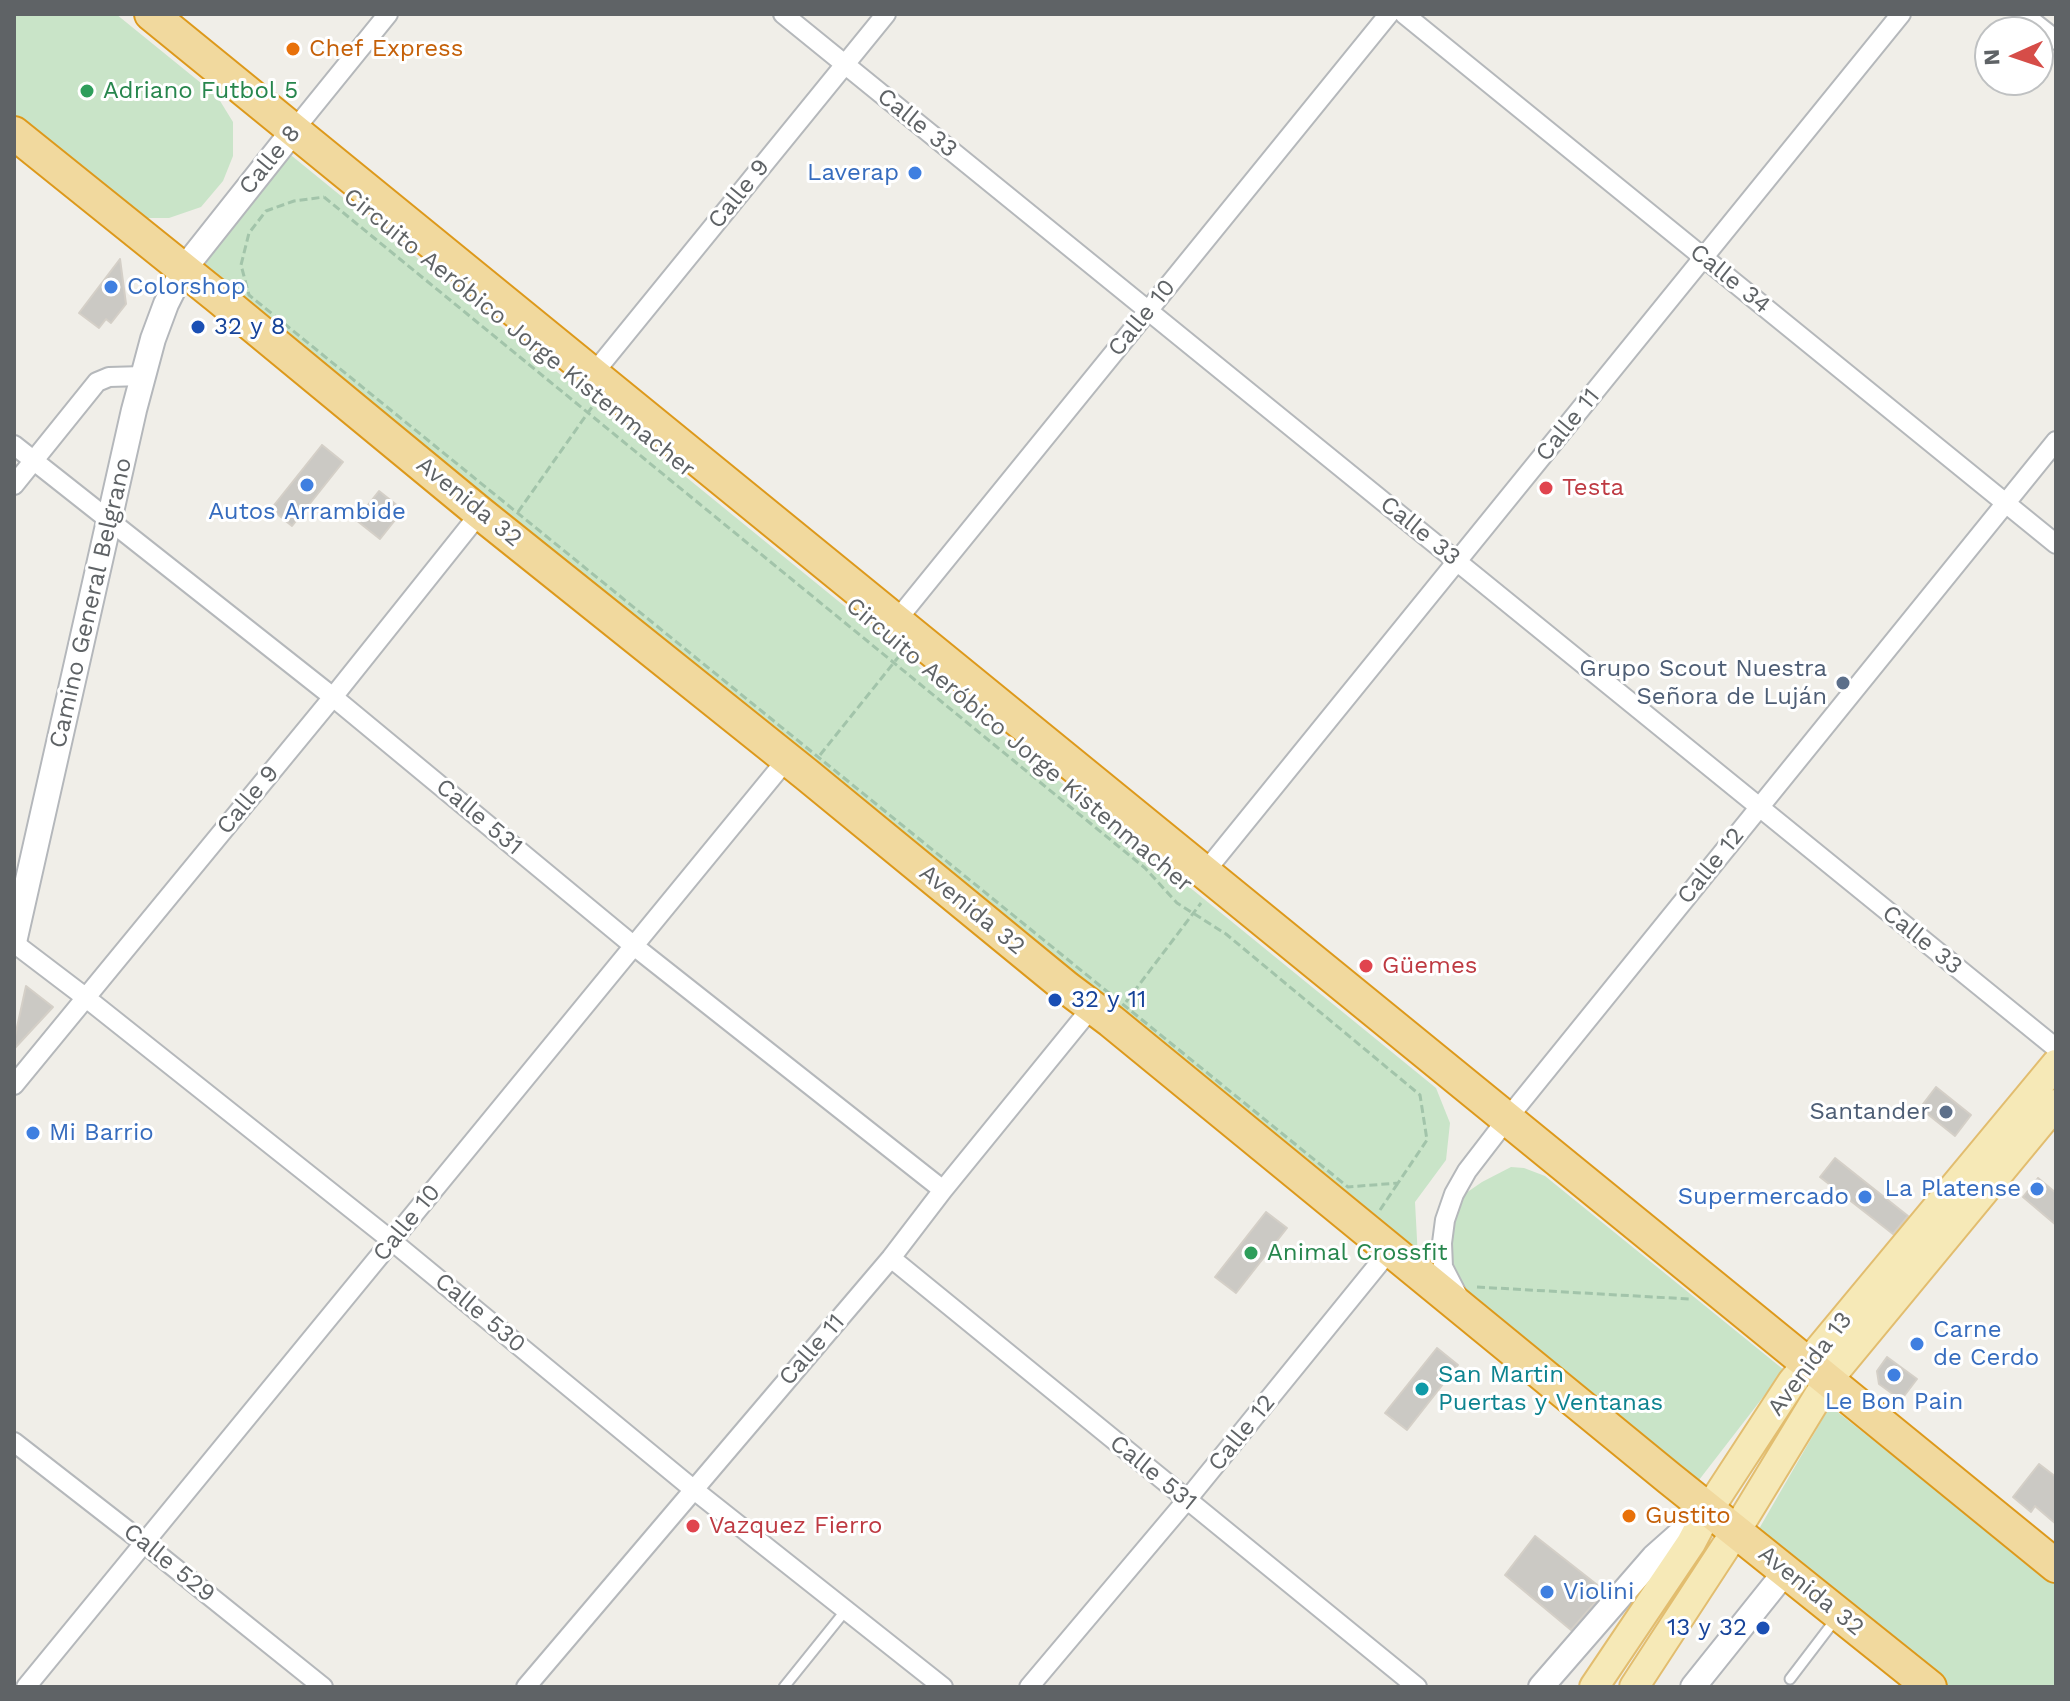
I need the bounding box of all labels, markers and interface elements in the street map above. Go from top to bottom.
north arrow [1974,16,2054,96]
place label: Chef Express [309,35,463,63]
marker: Chef Express [284,40,302,58]
text: N [1979,48,2004,66]
place label: Adriano Futbol 5 [103,77,298,105]
marker: Adriano Futbol 5 [78,82,96,100]
street label: Calle 33 [871,82,963,164]
street label: Calle 8 [233,119,307,201]
street label: Calle 9 [702,153,776,235]
place label: Laverap [807,159,899,187]
marker: Laverap [906,164,924,182]
street label: Circuito Aeróbico Jorge Kistenmacher [337,182,701,484]
street label: Calle 34 [1684,238,1776,320]
place label: Colorshop [127,273,246,301]
street label: Calle 10 [1102,274,1182,362]
marker: Colorshop [102,278,120,296]
place label: 32 y 8 [214,313,286,341]
marker: 32 y 8 [189,318,207,336]
street label: Calle 11 [1530,383,1606,467]
street label: Avenida 32 [410,451,528,553]
street label: Camino General Belgrano [44,455,138,751]
place label: Testa [1562,474,1624,502]
marker: Autos Arrambide [298,476,316,494]
marker: Testa [1537,479,1555,497]
street label: Calle 33 [1374,490,1466,572]
place label: Autos Arrambide [208,498,406,526]
street label: Circuito Aeróbico Jorge Kistenmacher [840,591,1198,899]
place label: Grupo Scout Nuestra Señora de Luján [1579,655,1827,711]
marker: Grupo Scout Nuestra Señora de Luján [1834,674,1852,692]
street label: Calle 9 [211,759,285,841]
street label: Calle 531 [430,773,528,861]
street label: Calle 12 [1671,822,1751,910]
street label: Avenida 32 [913,859,1031,961]
street label: Calle 33 [1876,899,1968,981]
place label: Güemes [1382,952,1477,980]
marker: Güemes [1357,957,1375,975]
place label: 32 y 11 [1071,986,1146,1014]
marker: 32 y 11 [1046,991,1064,1009]
place label: Santander [1809,1098,1930,1126]
marker: Santander [1937,1103,1955,1121]
place label: Mi Barrio [49,1119,154,1147]
marker: Mi Barrio [24,1124,42,1142]
place label: La Platense [1885,1175,2021,1203]
street label: Calle 10 [367,1179,447,1267]
marker: La Platense [2028,1180,2046,1198]
place label: Supermercado [1678,1183,1849,1211]
marker: Supermercado [1856,1188,1874,1206]
place label: Animal Crossfit [1267,1239,1448,1267]
marker: Animal Crossfit [1242,1244,1260,1262]
street label: Calle 530 [429,1267,531,1359]
street label: Avenida 13 [1762,1306,1858,1422]
street label: Calle 11 [773,1308,851,1392]
place label: Carne de Cerdo [1933,1316,2039,1372]
marker: Carne de Cerdo [1908,1335,1926,1353]
place label: San Martin Puertas y Ventanas [1438,1361,1663,1417]
marker: Le Bon Pain [1885,1366,1903,1384]
marker: San Martin Puertas y Ventanas [1413,1380,1431,1398]
place label: Le Bon Pain [1825,1388,1963,1416]
street label: Calle 12 [1202,1389,1282,1477]
street label: Calle 531 [1103,1429,1203,1517]
place label: Gustito [1645,1502,1731,1530]
marker: Gustito [1620,1507,1638,1525]
place label: Vazquez Fierro [709,1512,882,1540]
street label: Calle 529 [117,1517,221,1609]
marker: Vazquez Fierro [684,1517,702,1535]
street label: Avenida 32 [1752,1540,1870,1642]
place label: Violini [1563,1578,1634,1606]
marker: Violini [1538,1583,1556,1601]
place label: 13 y 32 [1667,1614,1747,1642]
marker: 13 y 32 [1754,1619,1772,1637]

